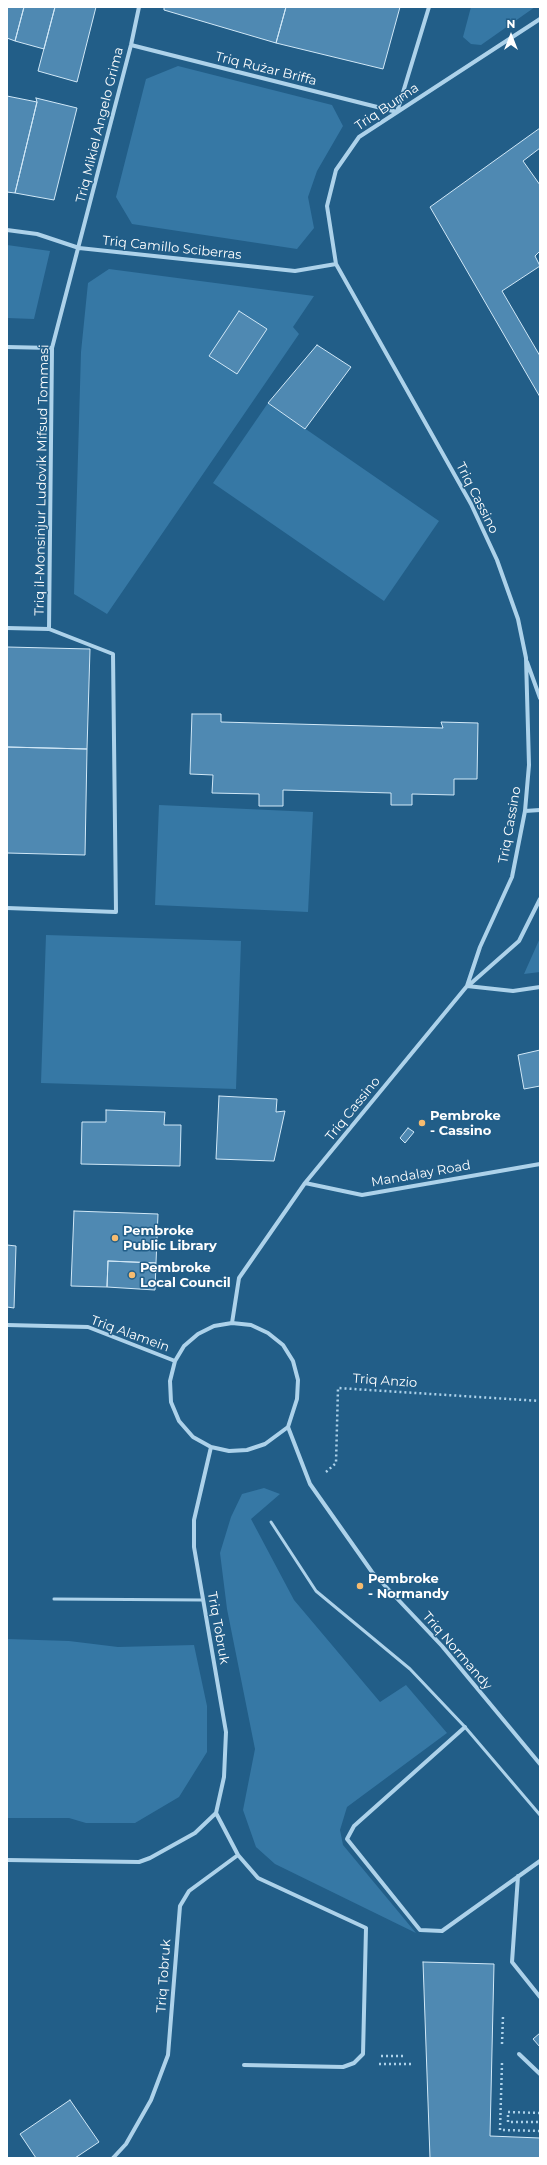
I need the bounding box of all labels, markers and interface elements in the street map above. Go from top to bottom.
north arrow [491,16,531,56]
text: N [507,17,515,31]
street label: Triq Mikiel Angelo Grima [73,45,127,205]
street label: Triq Rużar Briffa [214,49,318,89]
street label: Triq Burma [352,80,422,134]
street label: Triq Camillo Sciberras [102,233,242,263]
street label: Triq il-Monsinjur Ludovik Mifsud Tommasi [32,344,52,616]
street label: Triq Cassino [452,460,502,536]
street label: Triq Cassino [496,785,524,865]
street label: Triq Cassino [322,1074,384,1144]
place label: Pembroke - Cassino [430,1108,501,1139]
marker: Pembroke - Cassino [417,1118,427,1128]
street label: Mandalay Road [370,1158,472,1190]
place label: Pembroke Public Library [123,1223,217,1254]
marker: Pembroke Public Library [110,1233,120,1243]
place label: Pembroke Local Council [140,1260,231,1291]
marker: Pembroke Local Council [127,1270,137,1280]
street label: Triq Alamein [89,1313,171,1355]
street label: Triq Anzio [352,1371,418,1391]
place label: Pembroke - Normandy [368,1571,449,1602]
marker: Pembroke - Normandy [355,1581,365,1591]
street label: Triq Tobruk [204,1590,232,1666]
street label: Triq Normandy [419,1609,495,1693]
street label: Triq Tobruk [154,1939,174,2013]

